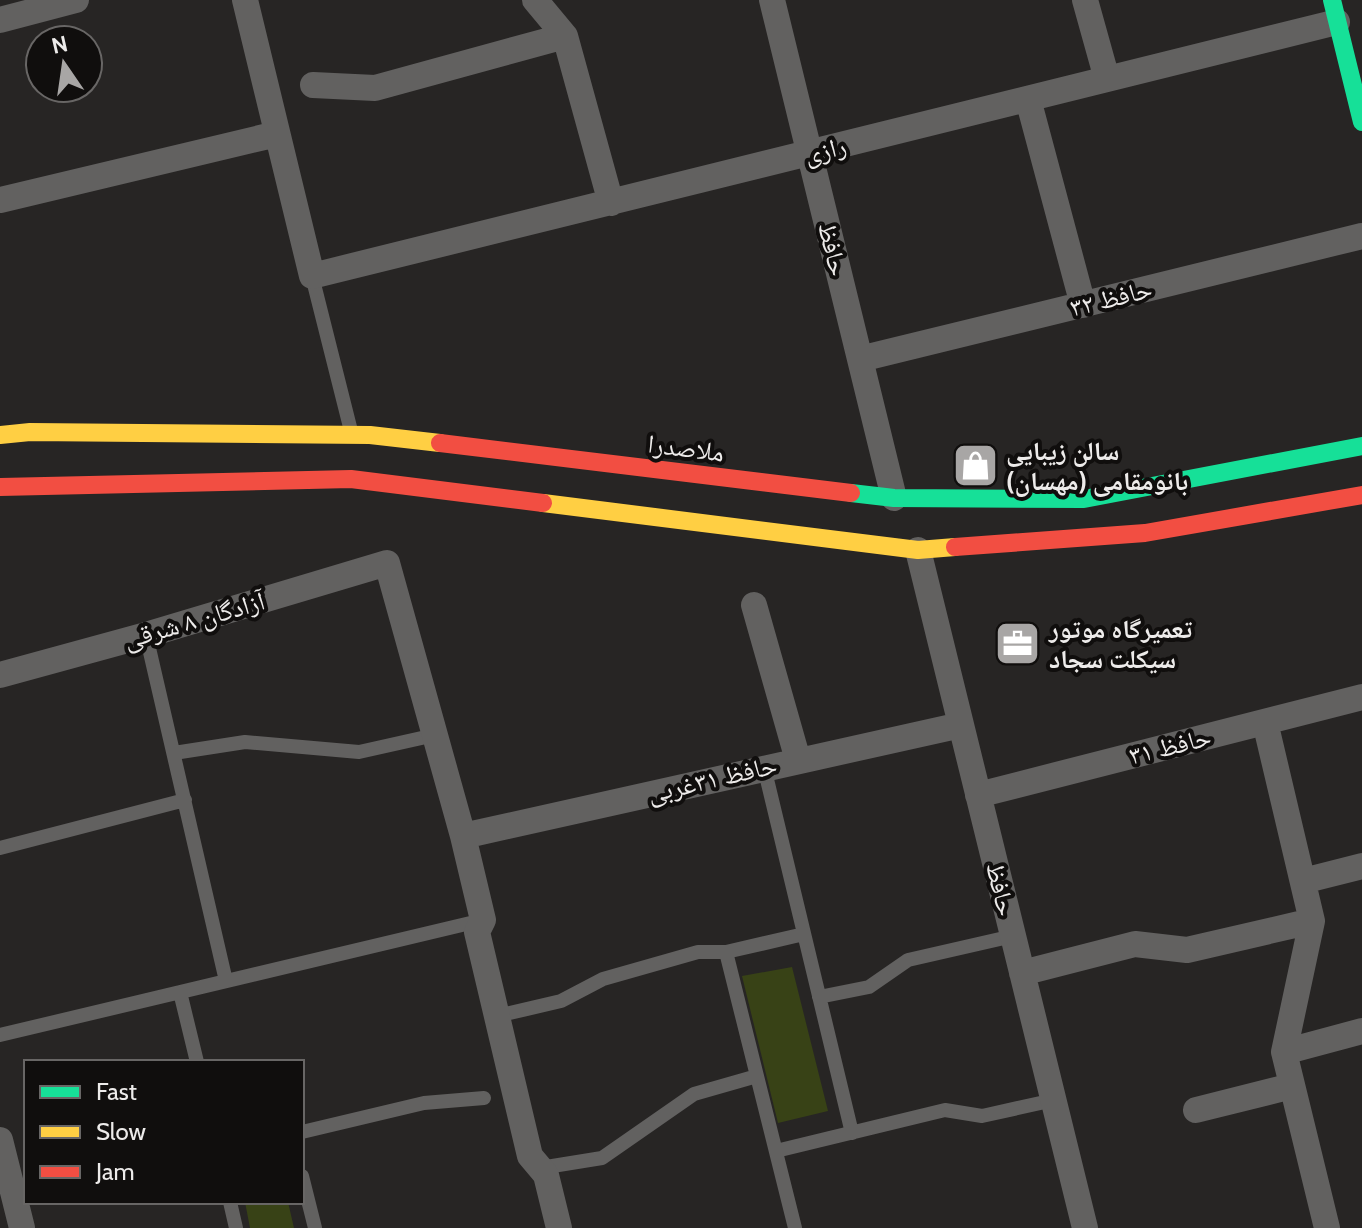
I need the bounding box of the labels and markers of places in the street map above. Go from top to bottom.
place label: سالن زیبایی بانومقامی (مهسان) [1006,435,1188,497]
shop icon: سالن زیبایی بانومقامی (مهسان) [951,442,999,490]
place label: تعمیرگاه موتور سیکلت سجاد [1048,613,1192,675]
office icon: تعمیرگاه موتور سیکلت سجاد [994,620,1042,668]

